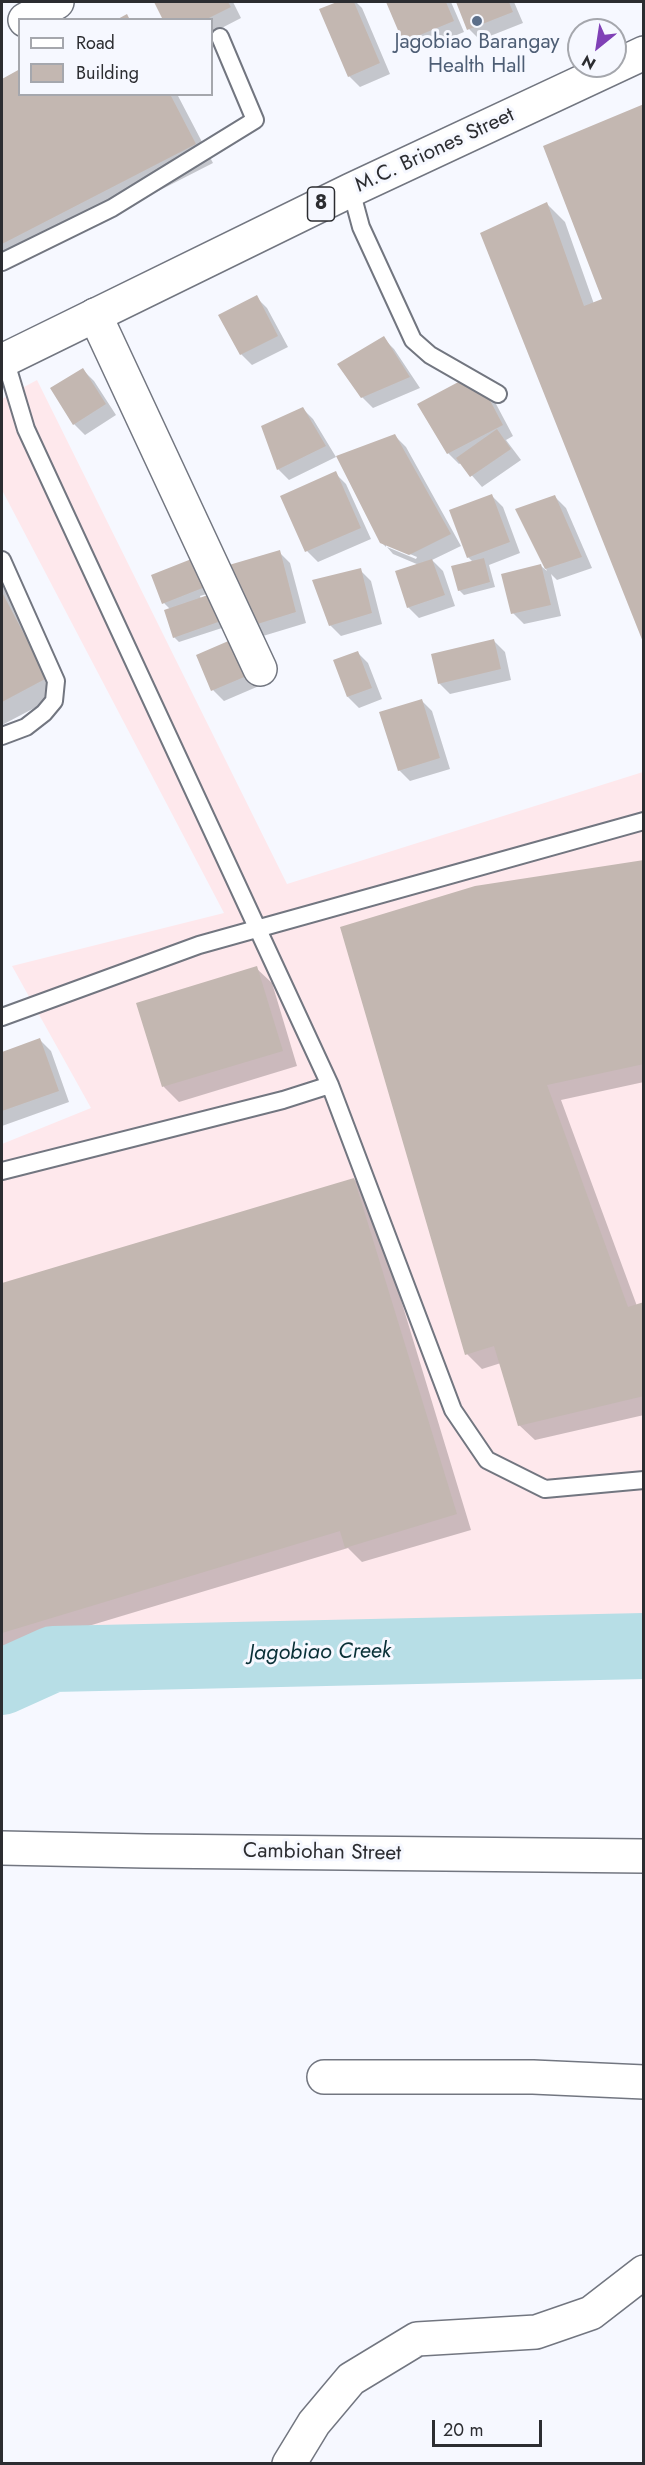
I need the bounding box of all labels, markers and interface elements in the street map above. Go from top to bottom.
marker: Jagobiao Barangay Health Hall [470,14,484,28]
legend [18,18,213,96]
north arrow [567,18,627,78]
text: Road [76,30,115,56]
place label: Jagobiao Barangay Health Hall [394,30,560,80]
text: N [577,49,600,75]
text: Building [76,60,139,86]
street label: M.C. Briones Street [351,103,519,199]
road number: 8 [308,187,334,221]
water label: Jagobiao Creek [249,1639,391,1667]
street label: Cambiohan Street [243,1839,401,1867]
scale bar [435,2408,544,2446]
text: 20 m [443,2417,483,2443]

